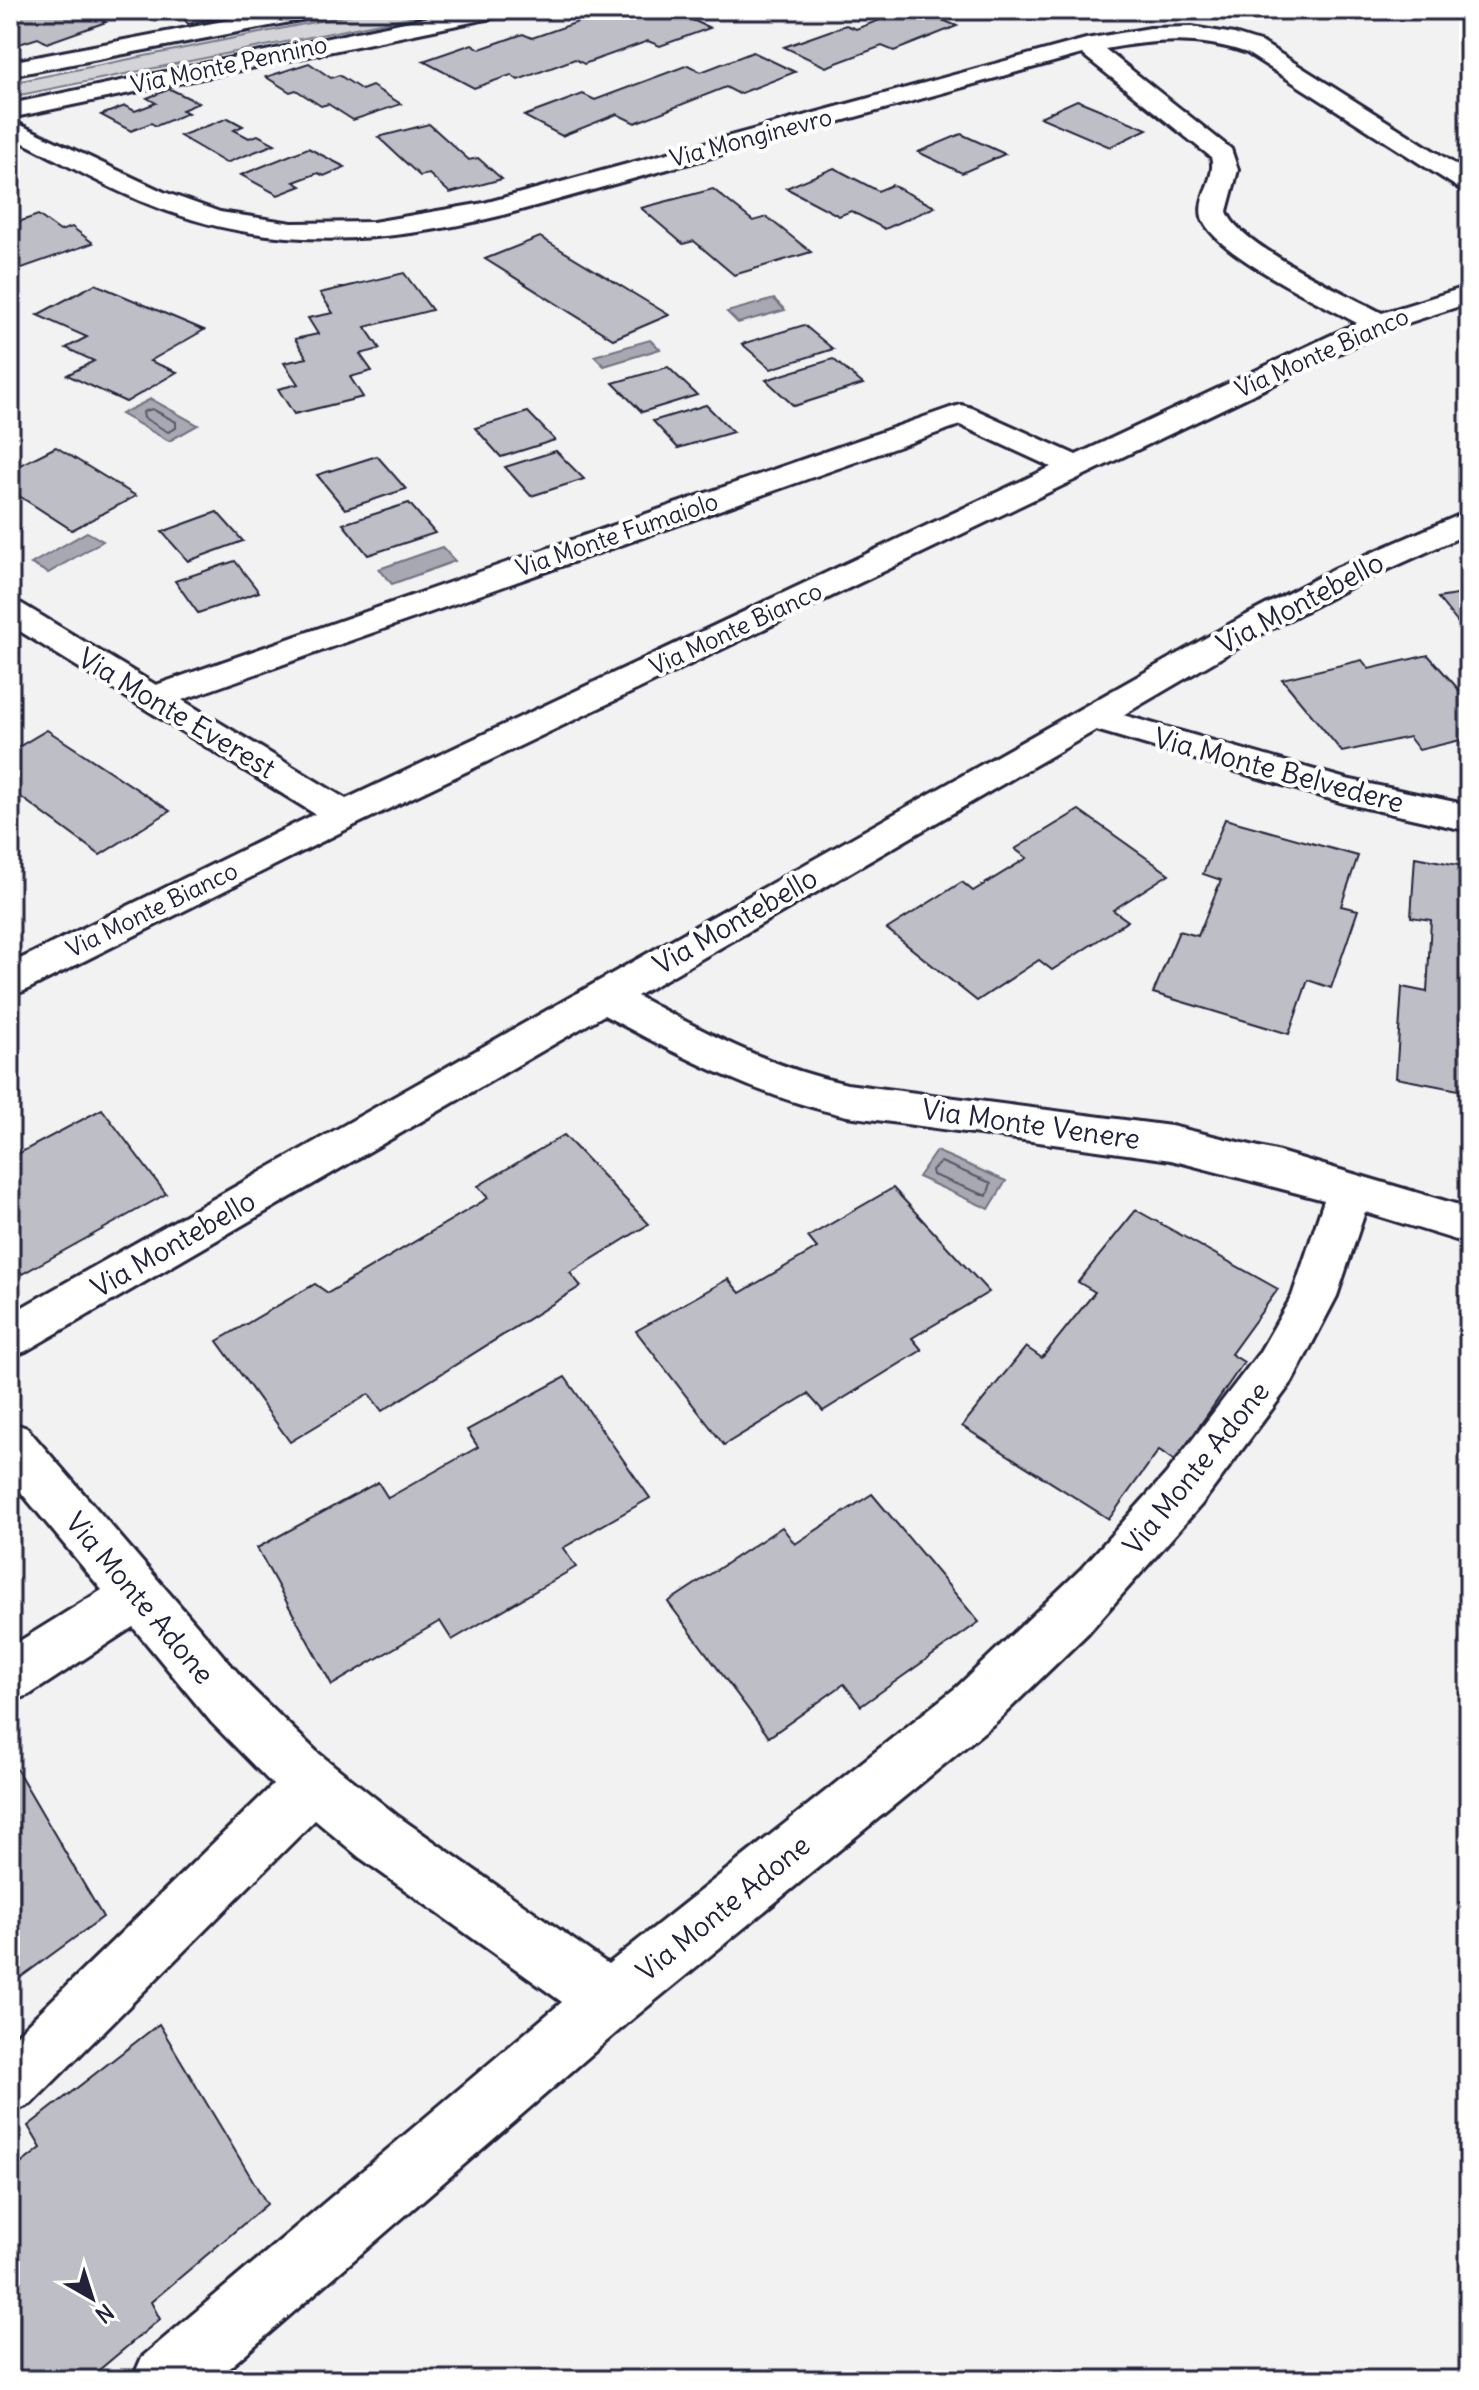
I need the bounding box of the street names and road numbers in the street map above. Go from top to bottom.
street label: Via Monte Pennino [128,29,330,99]
street label: Via Monginevro [666,101,835,173]
street label: Via Monte Bianco [1230,300,1413,404]
street label: Via Monte Fumaiolo [512,485,722,583]
street label: Via Montebello [1210,544,1390,662]
street label: Via Monte Bianco [645,575,827,681]
street label: Via Monte Everest [72,640,282,786]
street label: Via Monte Belvedere [1150,719,1408,821]
street label: Via Monte Bianco [61,855,242,964]
street label: Via Montebello [646,859,824,983]
street label: Via Monte Venere [920,1091,1142,1157]
street label: Via Montebello [84,1182,262,1306]
street label: Via Monte Adone [1115,1374,1277,1562]
street label: Via Monte Adone [58,1505,222,1691]
street label: Via Monte Adone [629,1827,817,1989]

